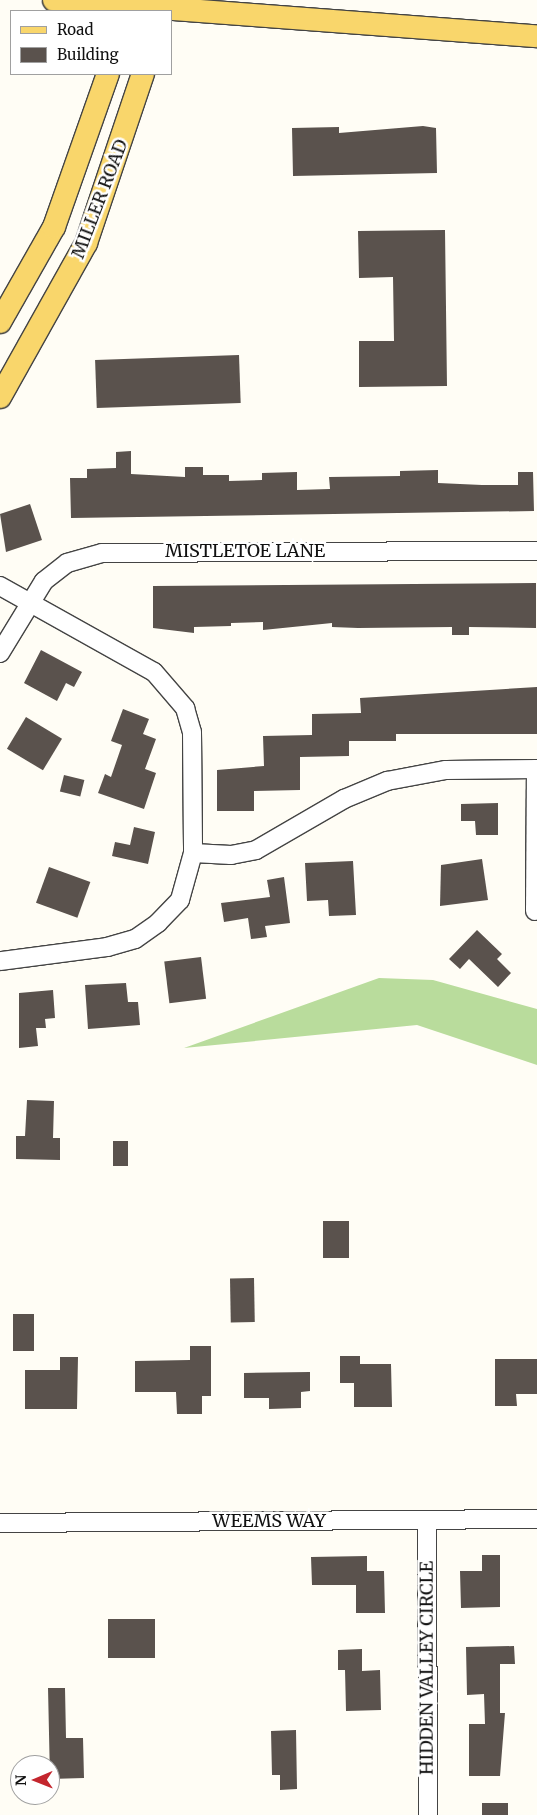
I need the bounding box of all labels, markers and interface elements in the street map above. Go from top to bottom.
legend [10,10,172,75]
text: Road [57,20,93,39]
text: Building [57,45,119,64]
street label: MILLER ROAD [67,136,133,262]
street label: MISTLETOE LANE [165,540,325,562]
street label: WEEMS WAY [212,1510,326,1532]
street label: HIDDEN VALLEY CIRCLE [416,1561,438,1775]
north arrow [10,1755,60,1805]
text: N [12,1775,30,1786]

